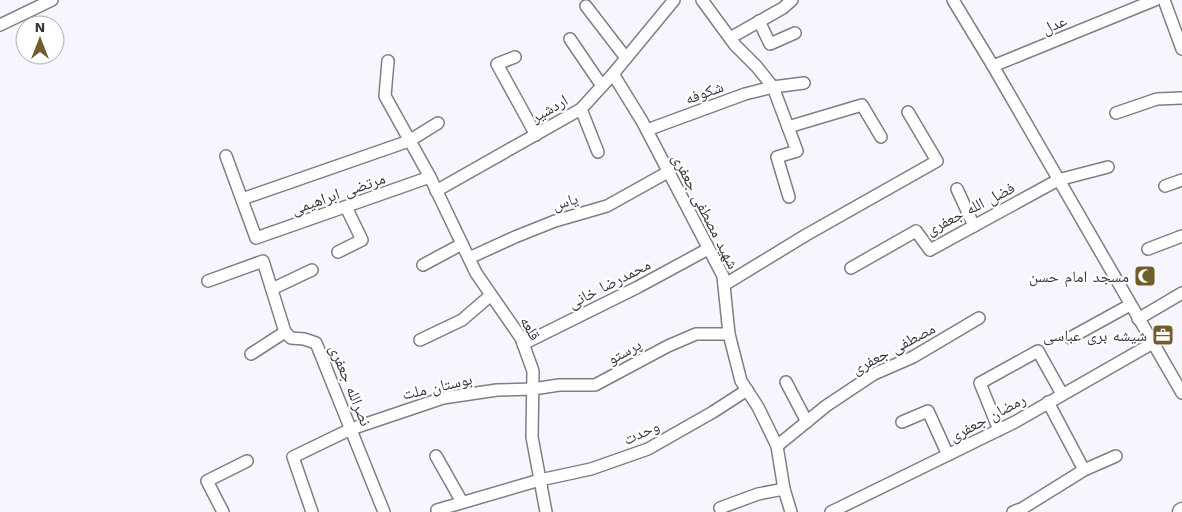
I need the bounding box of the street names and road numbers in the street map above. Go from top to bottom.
street label: عدل [1039,11,1070,39]
street label: شکوفه [682,77,726,108]
street label: اردشیر [527,90,571,127]
street label: شهید مصطفی جعفری [667,150,743,273]
street label: مرتضی ابراهیمی [289,169,388,219]
street label: فضل الله جعفری [923,178,1018,240]
street label: یاس [550,189,580,215]
street label: محمدرضا خانی [565,255,654,313]
street label: قلعه [516,313,545,344]
street label: مصطفی جعفری [848,319,939,379]
street label: پرستو [604,334,645,369]
street label: نصرالله جعفری [325,342,376,429]
street label: بوستان ملت [400,369,474,405]
street label: رمضان جعفری [946,389,1029,446]
street label: وحدت [620,416,662,449]

